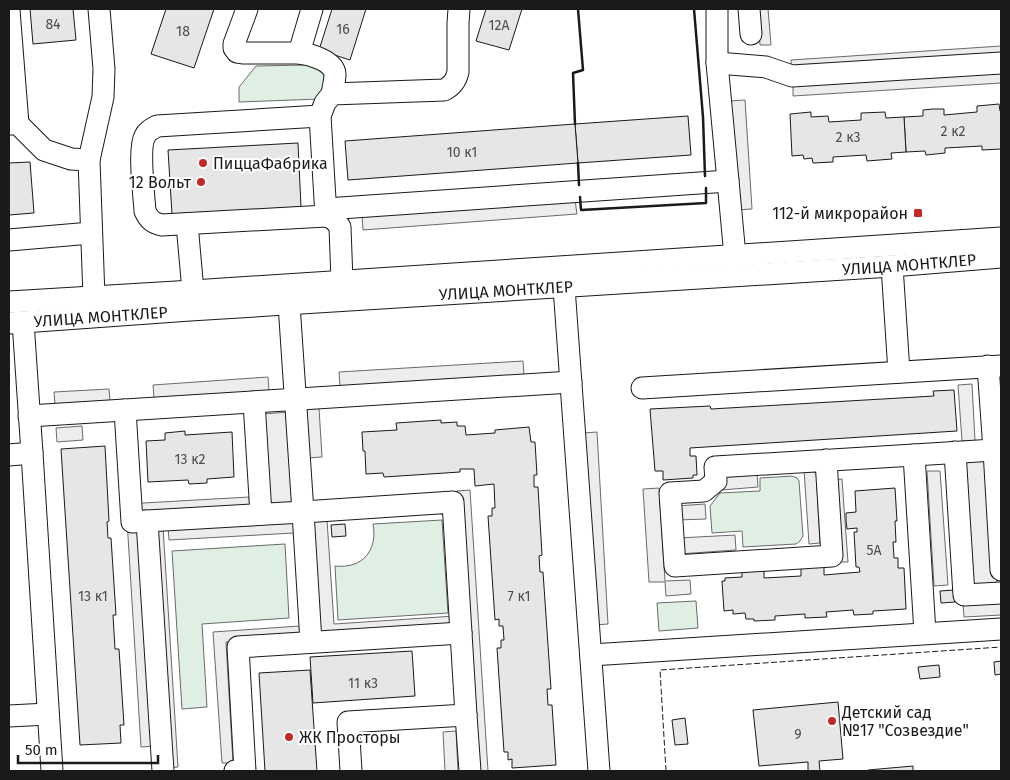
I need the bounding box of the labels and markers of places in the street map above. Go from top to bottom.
place label: ПиццаФабрика [213,154,328,173]
marker: ПиццаФабрика [197,157,209,169]
place label: 12 Вольт [129,173,192,192]
marker: 12 Вольт [195,176,207,188]
place label: 112-й микрорайон [772,204,908,223]
marker: 112-й микрорайон [912,207,924,219]
place label: Детский сад №17 "Созвездие" [841,703,969,740]
marker: Детский сад №17 "Созвездие" [826,715,838,727]
place label: ЖК Просторы [299,728,401,747]
marker: ЖК Просторы [283,731,295,743]

